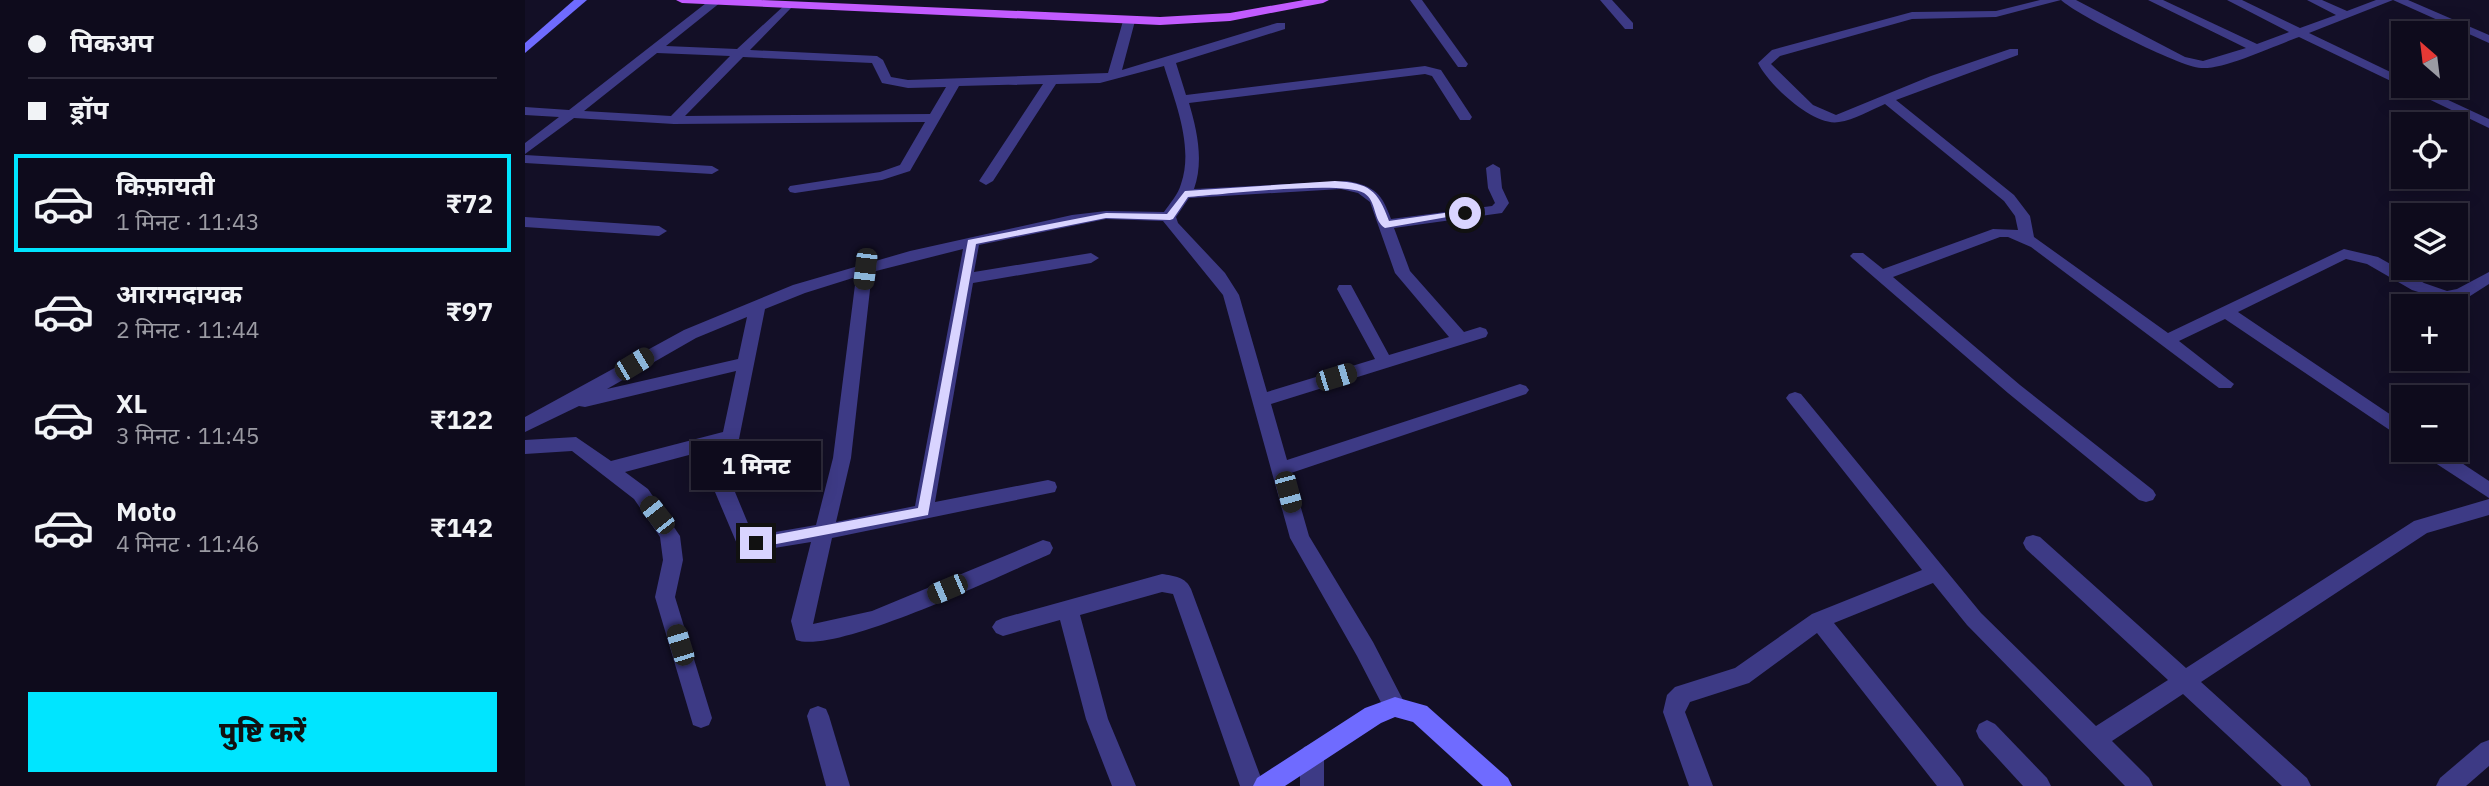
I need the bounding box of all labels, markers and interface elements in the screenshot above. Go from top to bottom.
north arrow [2391,21,2467,98]
map controls [2391,21,2468,462]
text: पिकअप [70,25,153,59]
text: ड्रॉप [70,92,108,126]
button: locate [2391,112,2468,189]
text: किफ़ायती [116,168,215,202]
icon: car [32,172,95,235]
text: ₹72 [445,186,493,220]
route start [1449,197,1481,229]
button: layers [2391,203,2468,280]
text: 1 मिनट · 11:43 [116,206,260,236]
car [853,247,878,291]
text: आरामदायक [116,276,242,310]
icon: car [32,280,95,343]
text: ₹97 [445,294,493,328]
button: + [2391,294,2468,371]
text: 2 मिनट · 11:44 [116,314,260,344]
car [611,344,658,384]
car [1313,361,1360,393]
button: − [2391,385,2468,462]
text: XL [116,386,147,420]
icon: car [32,388,95,451]
text: ₹122 [430,402,493,436]
text: 3 मिनट · 11:45 [116,420,260,450]
callout: 1 मिनट [691,442,821,490]
text: 1 मिनट [722,450,790,480]
car [1273,469,1304,515]
car [636,492,679,538]
text: Moto [116,494,176,528]
icon: car [32,496,95,559]
text: ₹142 [430,510,493,544]
route end [740,527,772,559]
text: 4 मिनट · 11:46 [116,528,260,558]
car [924,571,971,607]
car [664,622,697,668]
button: पुष्टि करें [28,692,497,772]

